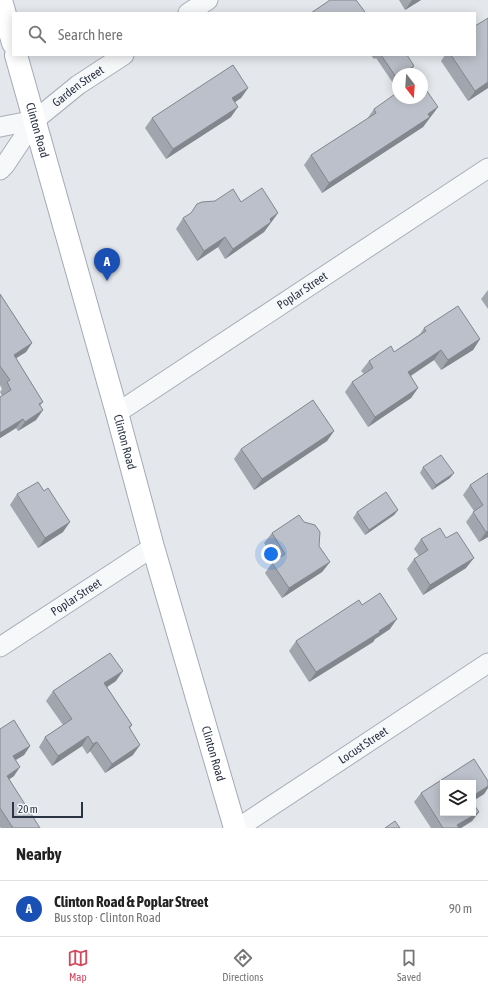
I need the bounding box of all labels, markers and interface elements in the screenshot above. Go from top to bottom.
search box [12,12,476,56]
icon: search [26,23,48,45]
text: Search here [58,26,123,43]
street label: Garden Street [50,63,107,110]
north arrow [392,68,428,104]
street label: Clinton Road [23,101,52,159]
pin: A [94,248,120,281]
street label: Poplar Street [274,269,331,312]
street label: Clinton Road [111,413,139,471]
your location [261,544,281,564]
street label: Poplar Street [48,575,104,619]
street label: Locust Street [336,724,391,767]
street label: Clinton Road [199,725,228,783]
map controls [440,780,476,816]
button: layers [440,780,476,816]
scale bar [12,800,83,819]
text: 20 m [18,803,38,815]
text: Nearby [16,844,62,864]
text: Clinton Road & Poplar Street [54,893,208,910]
text: A [26,901,32,916]
text: 90 m [449,901,472,916]
text: Bus stop · Clinton Road [54,910,161,925]
tab: Map [67,947,89,983]
tab: Directions [222,947,263,983]
tab: Saved [397,947,421,983]

